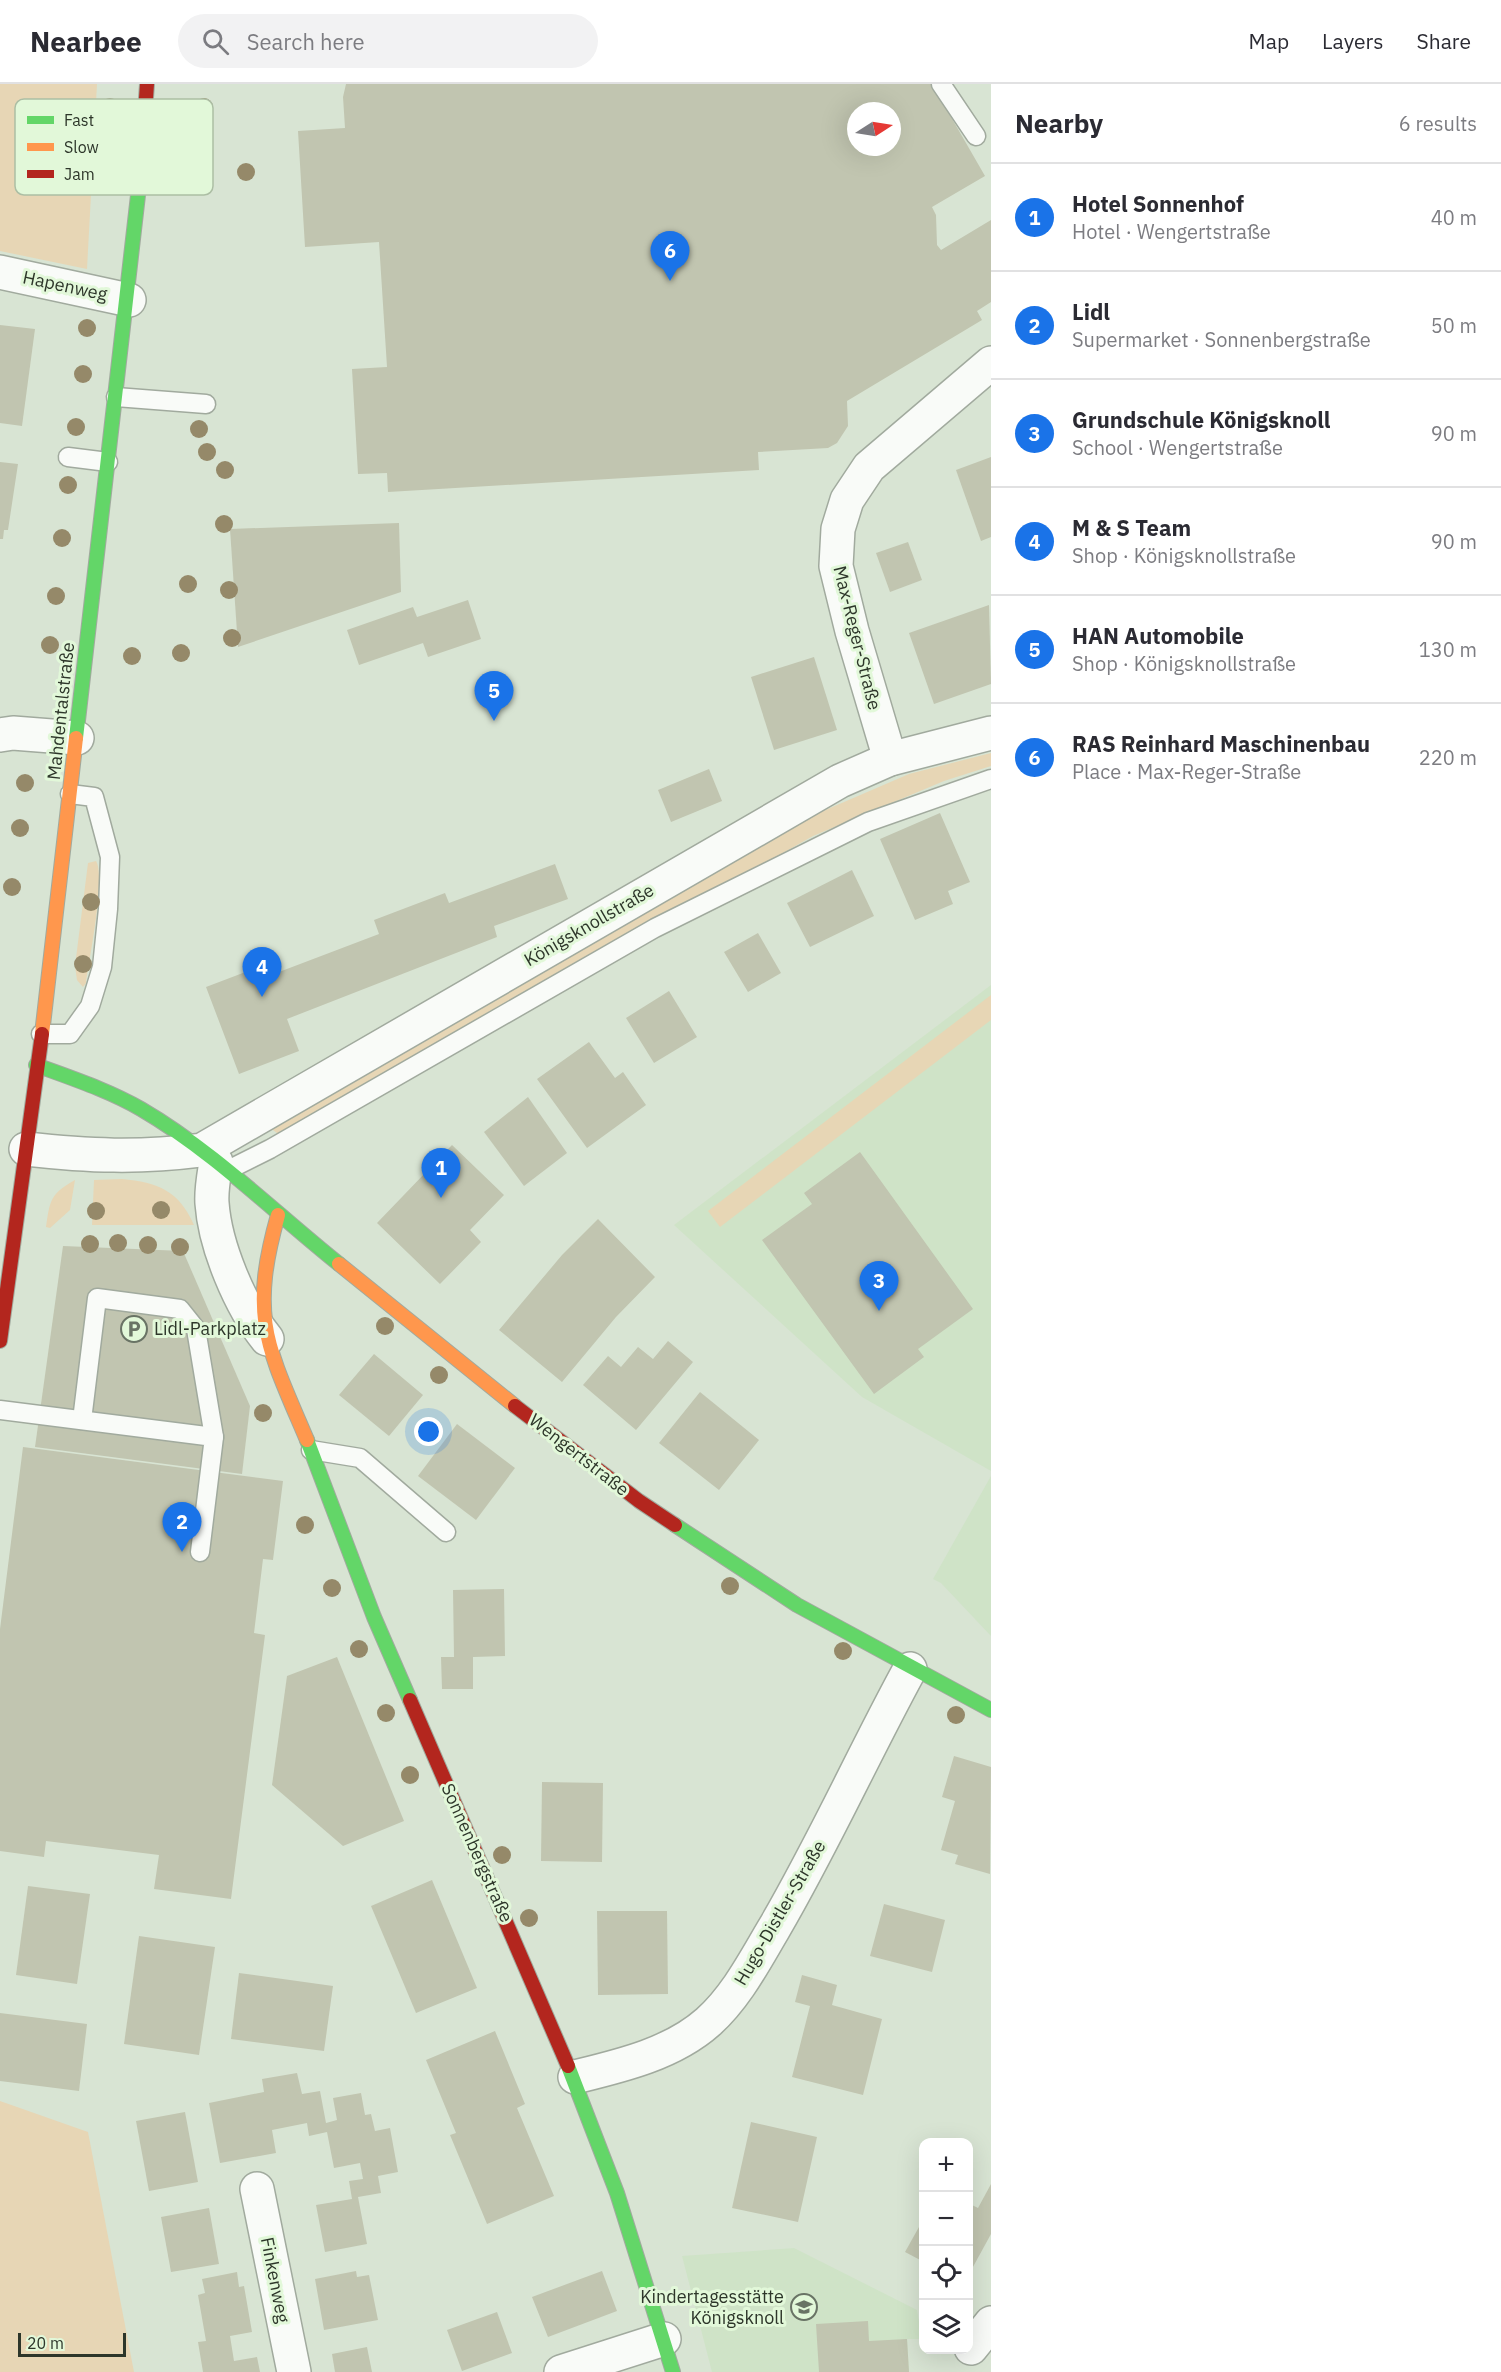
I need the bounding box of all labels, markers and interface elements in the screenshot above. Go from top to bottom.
search box [178,14,598,68]
text: Nearbee [30,23,142,60]
icon: search [199,25,232,58]
text: Search here [247,27,365,56]
text: Map [1249,27,1289,55]
text: Layers [1322,27,1384,55]
text: Share [1417,27,1471,55]
legend [15,99,213,195]
north arrow [847,102,901,156]
text: Nearby [1015,106,1103,140]
text: Fast [64,110,94,130]
text: 6 results [1399,110,1477,137]
text: Slow [64,137,99,157]
text: Jam [64,164,95,184]
text: Hotel Sonnenhof [1072,189,1244,218]
text: 1 [1029,204,1041,231]
text: 40 m [1431,204,1477,231]
text: Hotel · Wengertstraße [1072,218,1271,245]
pin: 6 [650,232,690,281]
street label: Hapenweg [21,265,110,306]
text: Lidl [1072,297,1110,326]
text: 2 [1029,312,1041,339]
text: 50 m [1431,312,1477,339]
text: Supermarket · Sonnenbergstraße [1072,326,1371,353]
text: Grundschule Königsknoll [1072,405,1330,434]
text: 3 [1029,420,1041,447]
text: 90 m [1431,420,1477,447]
text: School · Wengertstraße [1072,434,1283,461]
text: M & S Team [1072,513,1191,542]
text: 4 [1029,528,1041,555]
text: 90 m [1431,528,1477,555]
text: Shop · Königsknollstraße [1072,542,1296,569]
street label: Max-Reger-Straße [828,563,887,712]
text: HAN Automobile [1072,621,1244,650]
text: 5 [1029,636,1041,663]
text: 130 m [1419,636,1477,663]
street label: Mahdentalstraße [42,641,79,781]
text: Shop · Königsknollstraße [1072,650,1296,677]
pin: 5 [474,672,514,721]
text: RAS Reinhard Maschinenbau [1072,729,1370,758]
text: 6 [1029,744,1041,771]
text: 220 m [1419,744,1477,771]
text: Place · Max-Reger-Straße [1072,758,1301,785]
street label: Königsknollstraße [520,878,658,971]
pin: 4 [242,948,282,997]
pin: 1 [422,1148,460,1198]
pin: 3 [860,1262,898,1311]
parking icon: Lidl-Parkplatz [119,1314,149,1344]
place label: Lidl-Parkplatz [154,1317,266,1340]
street label: Wengertstraße [525,1408,634,1501]
your location [414,1417,443,1446]
pin: 2 [162,1502,201,1552]
street label: Sonnenbergstraße [437,1780,518,1926]
street label: Hugo-Distler-Straße [729,1836,830,1989]
map controls [919,2138,973,2354]
button: + [919,2138,973,2192]
button: − [919,2192,973,2246]
street label: Finkenweg [256,2235,295,2325]
button: locate [919,2246,973,2300]
place label: Kindertagesstätte Königsknoll [640,2285,784,2329]
school or university icon: Kindertagesstätte Königsknoll [789,2292,819,2322]
button: layers [919,2300,973,2354]
scale bar [18,2330,126,2358]
text: 20 m [27,2333,64,2353]

